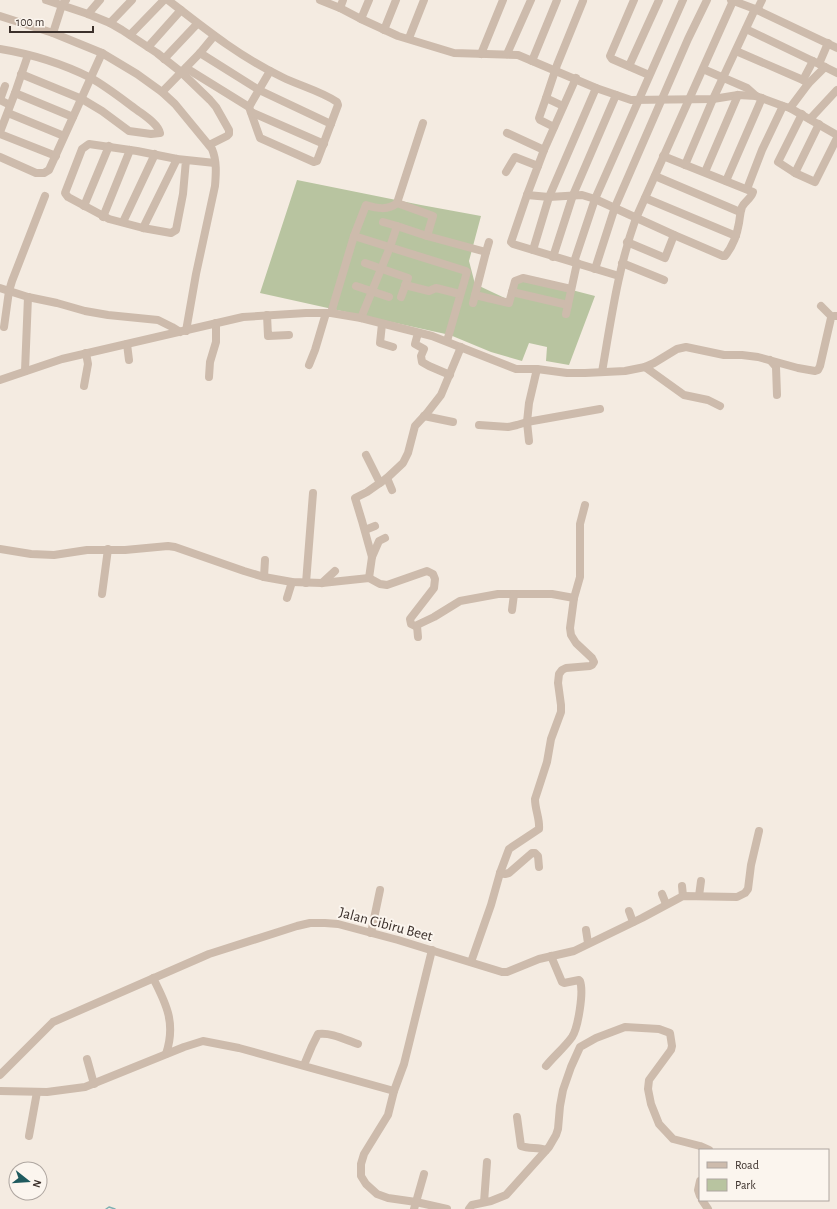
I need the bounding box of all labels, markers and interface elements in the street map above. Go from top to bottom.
scale bar [10,8,93,34]
text: 100 m [16,16,44,28]
street label: Jalan Cibiru Beet [337,905,434,944]
legend [699,1149,829,1201]
text: Road [735,1159,759,1171]
north arrow [8,1161,48,1201]
text: N [31,1179,43,1189]
text: Park [735,1179,756,1191]

